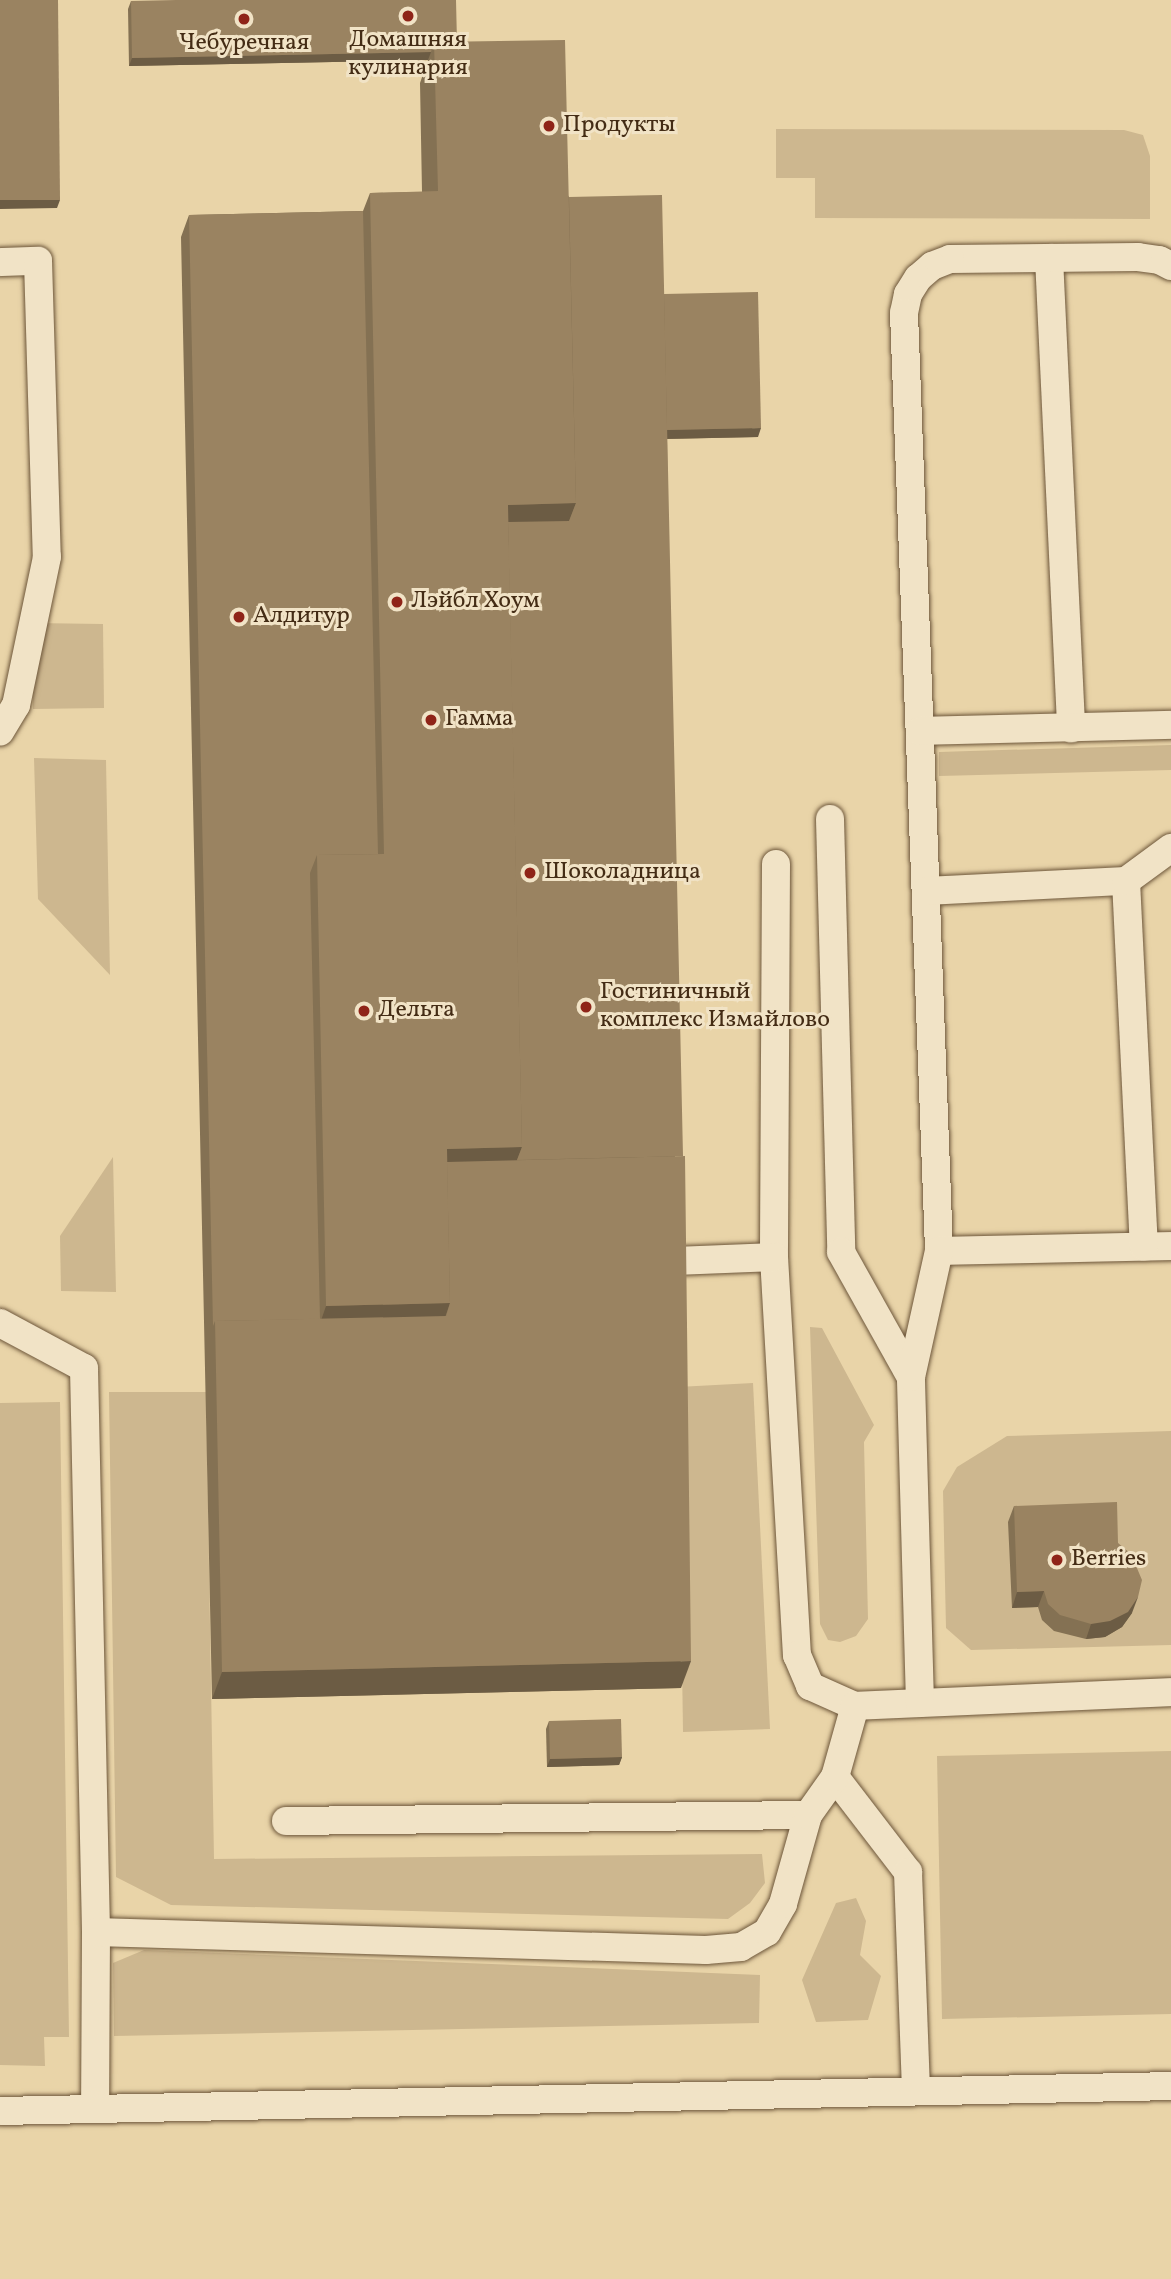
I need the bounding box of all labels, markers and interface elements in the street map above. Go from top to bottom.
marker: Домашняя кулинария [400,8,416,24]
marker: Чебуречная [236,11,252,27]
place label: Домашняя кулинария [348,27,468,83]
place label: Чебуречная [179,30,309,58]
place label: Продукты [563,112,675,140]
marker: Продукты [541,118,557,134]
place label: Лэйбл Хоум [411,588,540,616]
marker: Лэйбл Хоум [389,594,405,610]
place label: Алдитур [253,603,350,631]
marker: Алдитур [231,609,247,625]
place label: Гамма [445,706,514,734]
marker: Гамма [423,712,439,728]
place label: Шоколадница [544,859,701,887]
marker: Шоколадница [522,865,538,881]
place label: Гостиничный комплекс Измайлово [600,979,830,1035]
place label: Дельта [378,997,455,1025]
marker: Гостиничный комплекс Измайлово [578,999,594,1015]
marker: Дельта [356,1003,372,1019]
place label: Berries [1071,1546,1146,1574]
marker: Berries [1049,1552,1065,1568]

